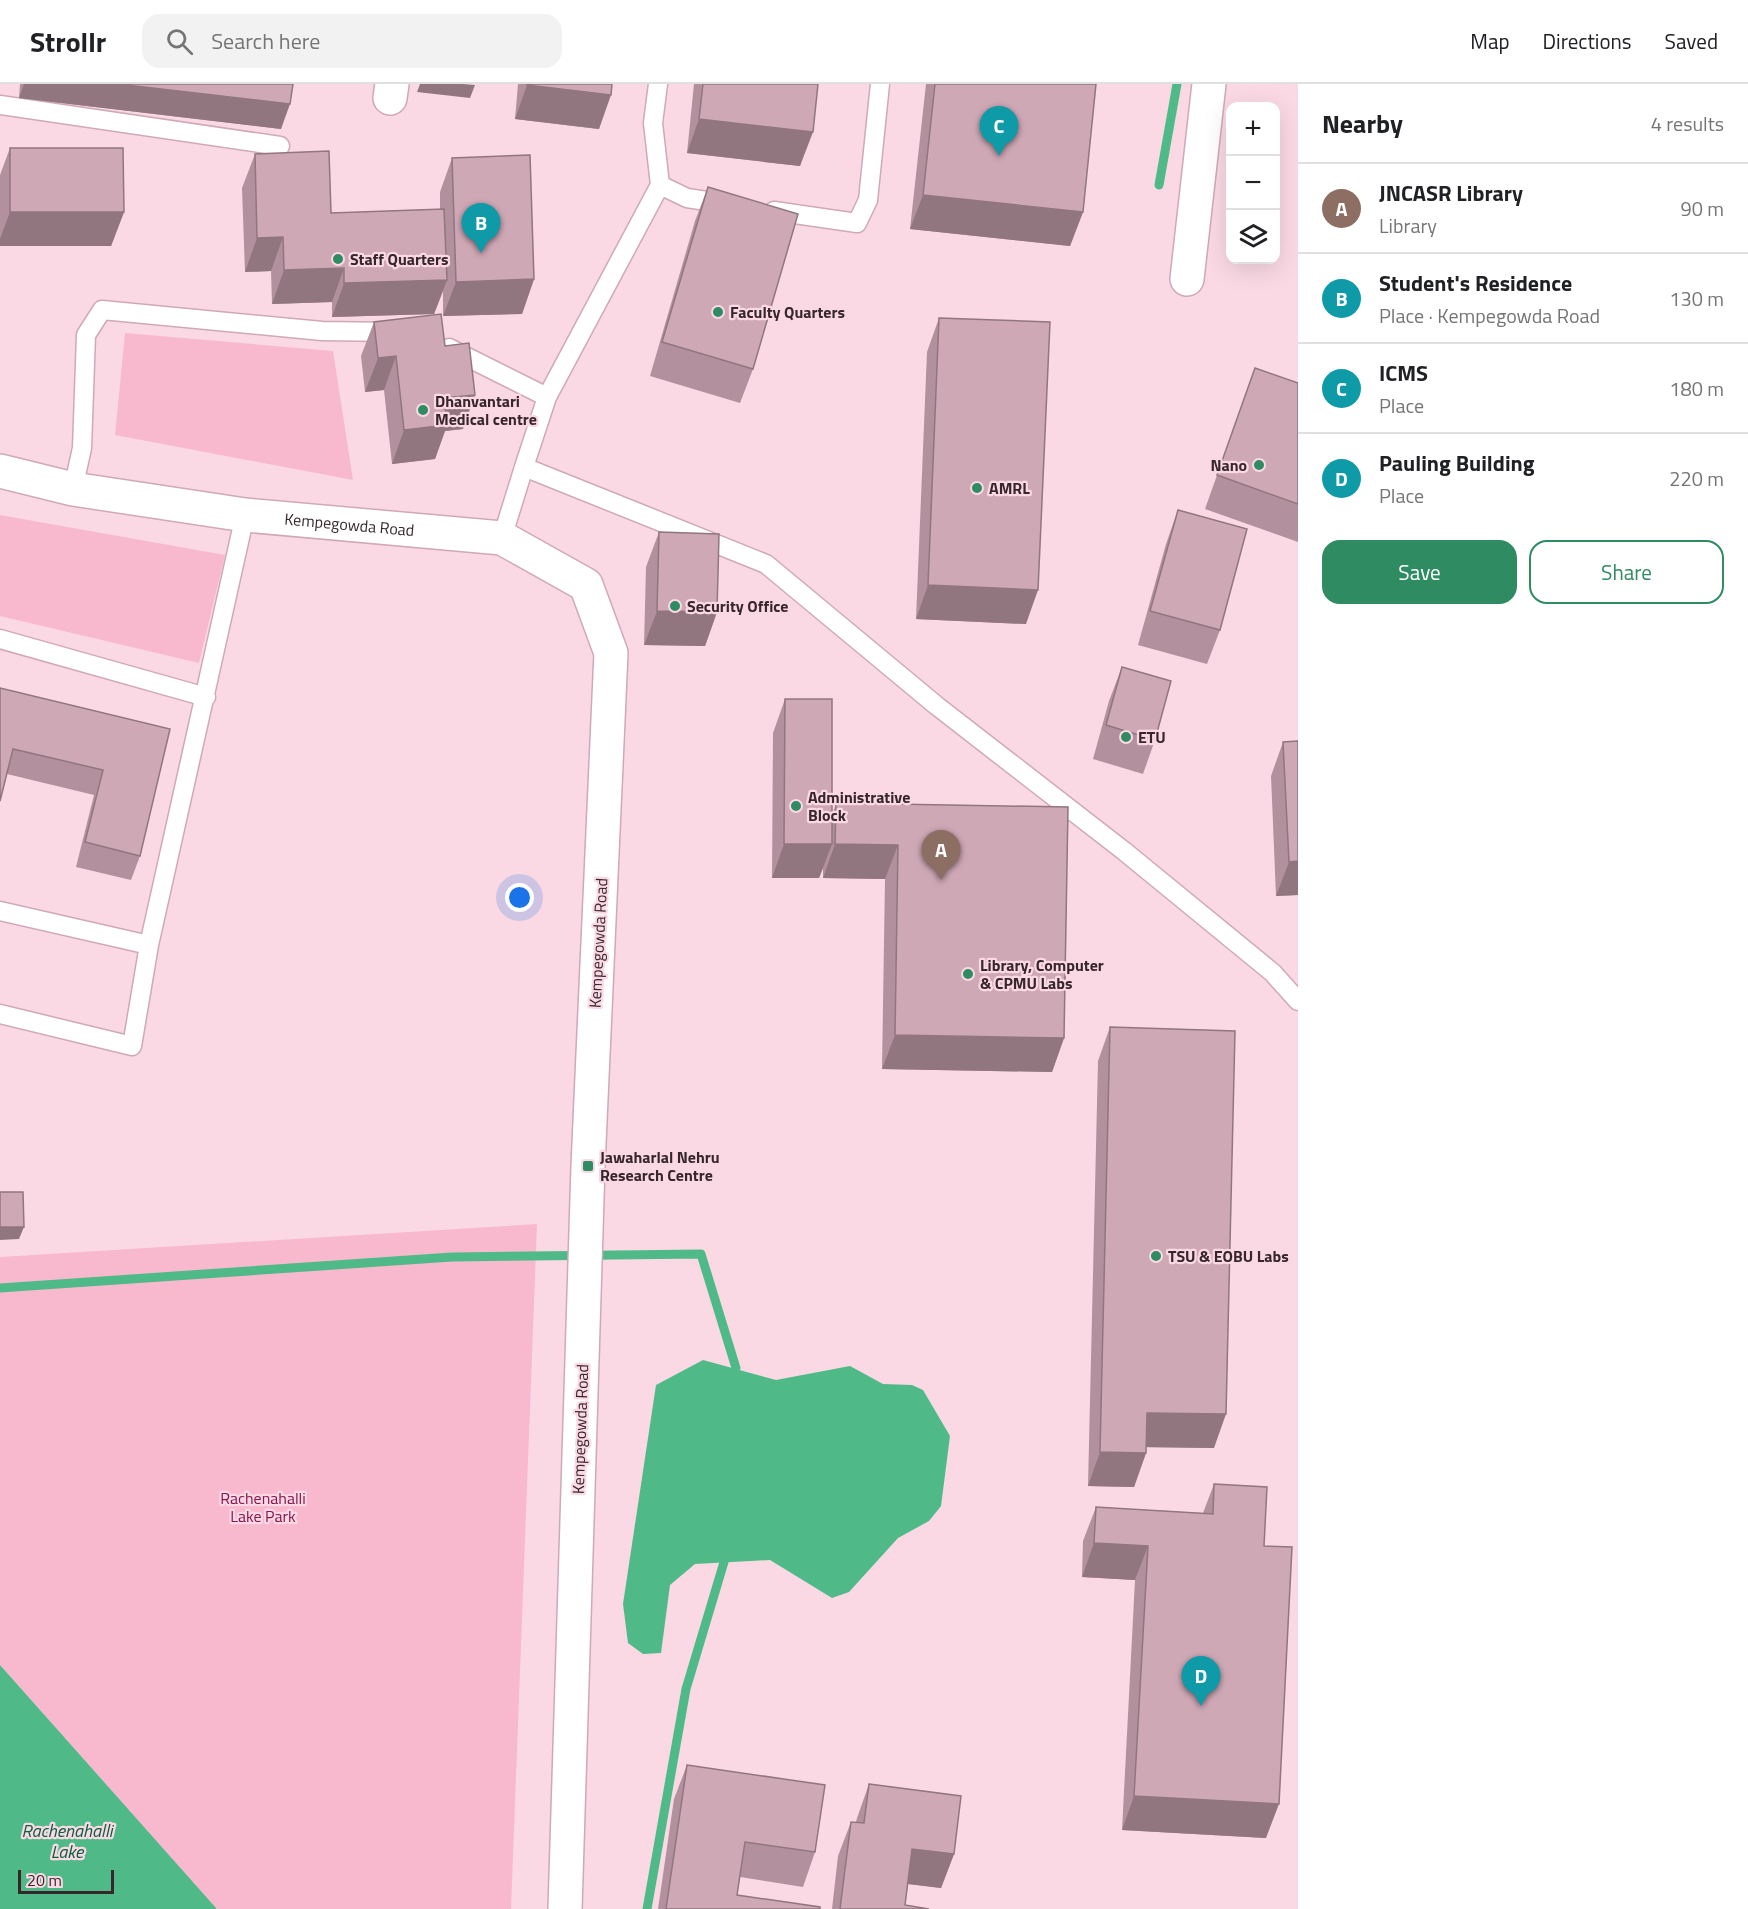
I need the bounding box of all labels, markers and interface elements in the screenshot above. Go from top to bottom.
search box [142,14,562,68]
text: Strollr [30,20,106,63]
text: Search here [211,24,320,58]
icon: search [163,25,196,58]
text: Map [1470,25,1510,57]
text: Directions [1543,25,1632,57]
text: Saved [1665,25,1718,57]
map controls [1226,102,1280,264]
button: + [1226,102,1280,156]
text: Nearby [1322,104,1403,143]
pin: C [980,106,1018,156]
text: 4 results [1651,108,1724,139]
button: − [1226,156,1280,210]
text: JNCASR Library [1379,176,1523,210]
text: A [1335,193,1348,224]
text: 90 m [1680,193,1724,224]
pin: B [462,204,500,253]
button: layers [1226,210,1280,264]
text: Library [1379,210,1437,241]
place label: Staff Quarters [350,247,448,271]
marker: Staff Quarters [331,252,345,266]
text: Student's Residence [1379,266,1572,300]
text: B [1335,283,1348,314]
text: 130 m [1669,283,1724,314]
place label: Faculty Quarters [730,300,845,324]
text: Place · Kempegowda Road [1379,300,1600,331]
marker: Faculty Quarters [711,305,725,319]
text: ICMS [1379,356,1428,390]
text: C [1336,373,1347,404]
text: 180 m [1669,373,1724,404]
place label: Dhanvantari Medical centre [435,389,537,431]
text: Place [1379,390,1424,421]
marker: Dhanvantari Medical centre [416,403,430,417]
text: Pauling Building [1379,446,1534,480]
place label: Nano [1210,453,1247,477]
marker: Nano [1252,458,1266,472]
text: D [1335,463,1348,494]
text: 220 m [1669,463,1724,494]
place label: AMRL [989,476,1030,500]
text: Place [1379,480,1424,511]
marker: AMRL [970,481,984,495]
street label: Kempegowda Road [283,507,415,542]
button: Save [1322,540,1517,604]
button: Share [1529,540,1724,604]
place label: Security Office [687,594,789,618]
marker: Security Office [668,599,682,613]
place label: ETU [1138,725,1166,749]
marker: ETU [1119,730,1133,744]
place label: Administrative Block [808,785,910,827]
marker: Administrative Block [789,799,803,813]
pin: A [922,830,960,880]
street label: Kempegowda Road [583,877,613,1009]
your location [505,883,534,912]
place label: Library, Computer & CPMU Labs [980,953,1104,995]
marker: Library, Computer & CPMU Labs [961,967,975,981]
place label: Jawaharlal Nehru Research Centre [600,1145,720,1187]
marker: Jawaharlal Nehru Research Centre [581,1159,595,1173]
place label: TSU & EOBU Labs [1168,1244,1289,1268]
marker: TSU & EOBU Labs [1149,1249,1163,1263]
street label: Kempegowda Road [566,1364,594,1494]
park label: Rachenahalli Lake Park [220,1486,306,1528]
pin: D [1182,1656,1220,1706]
water label: Rachenahalli Lake [21,1817,115,1865]
scale bar [18,1867,114,1894]
text: 20 m [27,1868,62,1892]

